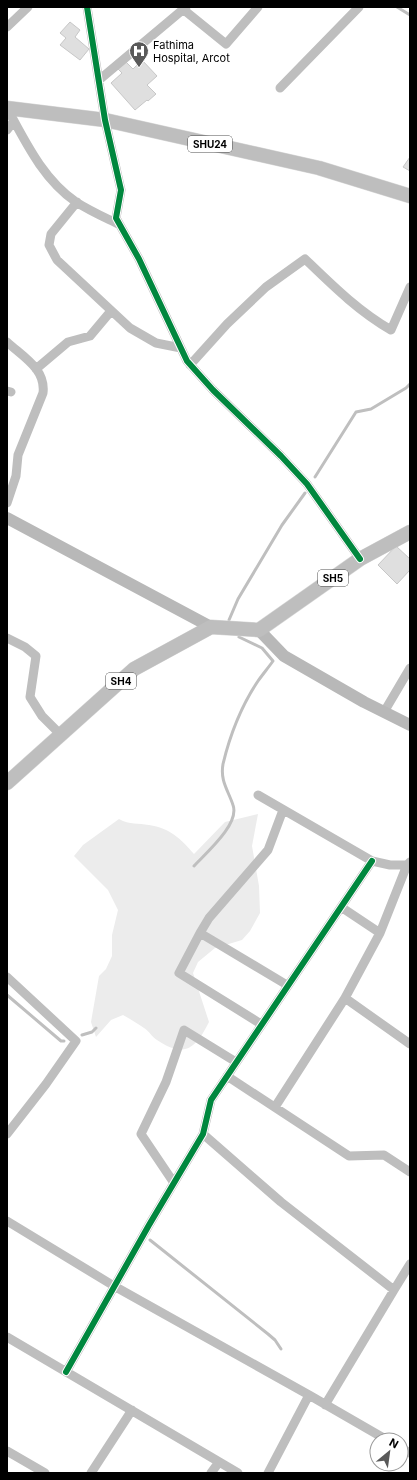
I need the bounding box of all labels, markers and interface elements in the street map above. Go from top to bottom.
place label: Fathima Hospital, Arcot [153,38,230,65]
hospital icon: Fathima Hospital, Arcot [128,40,150,68]
road number: SHU24 [188,136,232,152]
road number: SH5 [318,570,348,586]
road number: SH4 [106,673,136,689]
north arrow [369,1432,409,1472]
text: N [387,1435,401,1451]

